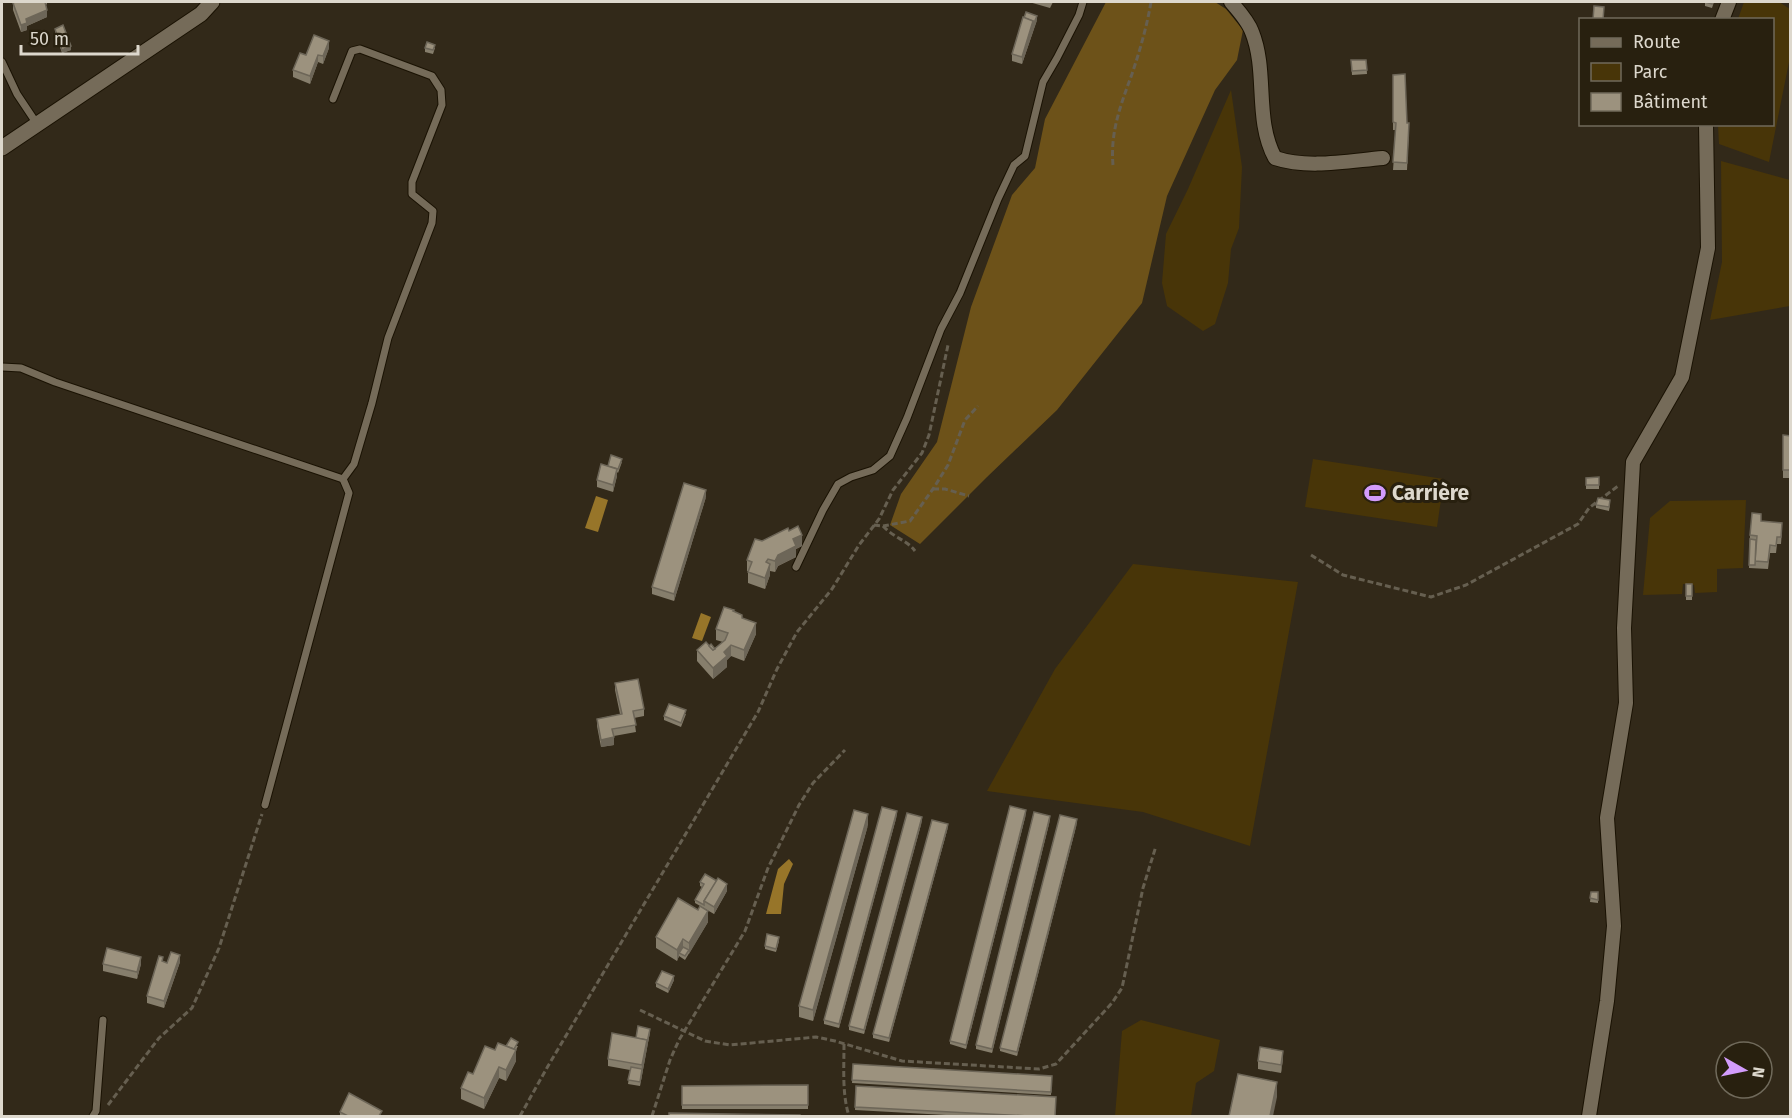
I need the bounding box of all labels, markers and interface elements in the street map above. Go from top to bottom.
scale bar [21,18,138,56]
legend [1579,18,1774,126]
text: 50 m [30,28,69,50]
text: Route [1633,31,1681,53]
text: Parc [1633,61,1668,83]
text: Bâtiment [1633,91,1708,113]
place label: Carrière [1392,480,1470,506]
sports icon: Carrière [1363,481,1387,505]
north arrow [1714,1040,1774,1100]
text: N [1748,1066,1769,1079]

